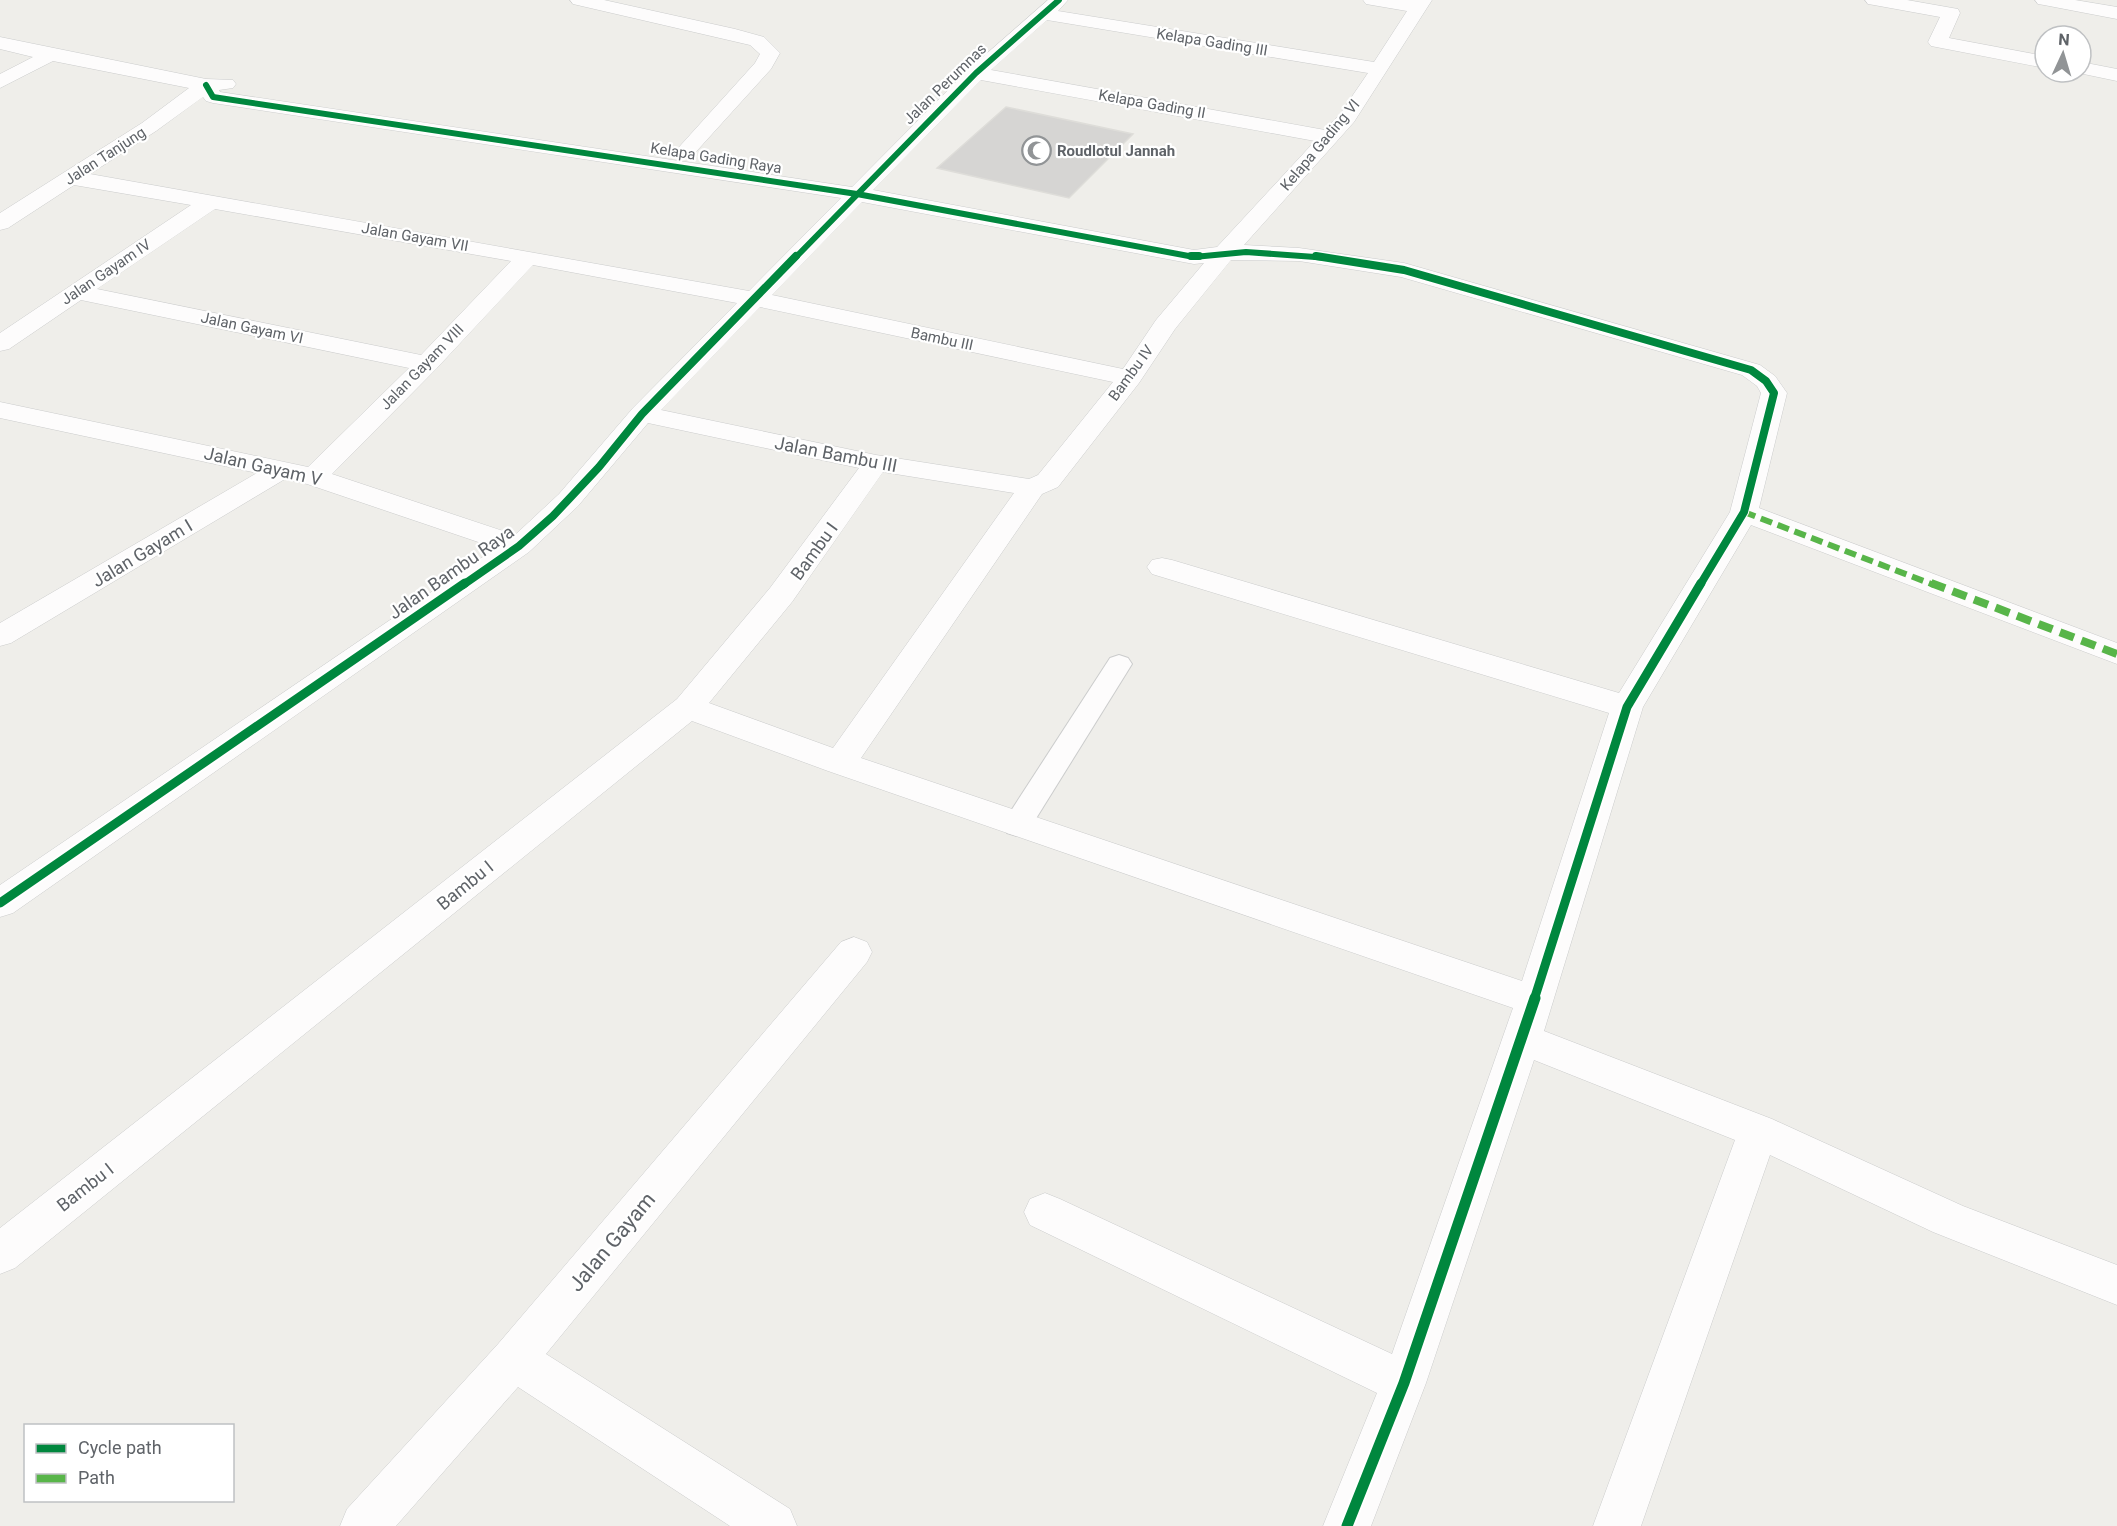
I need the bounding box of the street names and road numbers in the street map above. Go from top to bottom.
street label: Kelapa Gading III [1155,24,1269,60]
street label: Jalan Perumnas [900,40,990,128]
street label: Kelapa Gading II [1097,86,1207,122]
street label: Kelapa Gading VI [1277,96,1363,194]
street label: Jalan Tanjung [61,123,149,189]
street label: Kelapa Gading Raya [649,139,783,177]
street label: Jalan Gayam VII [360,219,470,255]
street label: Jalan Gayam IV [58,235,155,309]
street label: Jalan Gayam VI [199,308,305,348]
street label: Jalan Gayam VIII [377,320,467,414]
street label: Bambu III [909,324,975,354]
street label: Bambu IV [1105,341,1158,404]
street label: Jalan Bambu III [773,432,899,476]
street label: Jalan Gayam V [202,442,324,490]
street label: Jalan Gayam I [88,515,196,591]
street label: Bambu I [786,518,842,584]
street label: Jalan Bambu Raya [384,521,518,623]
street label: Bambu I [433,856,497,914]
street label: Bambu I [52,1158,118,1216]
street label: Jalan Gayam [564,1188,660,1296]

